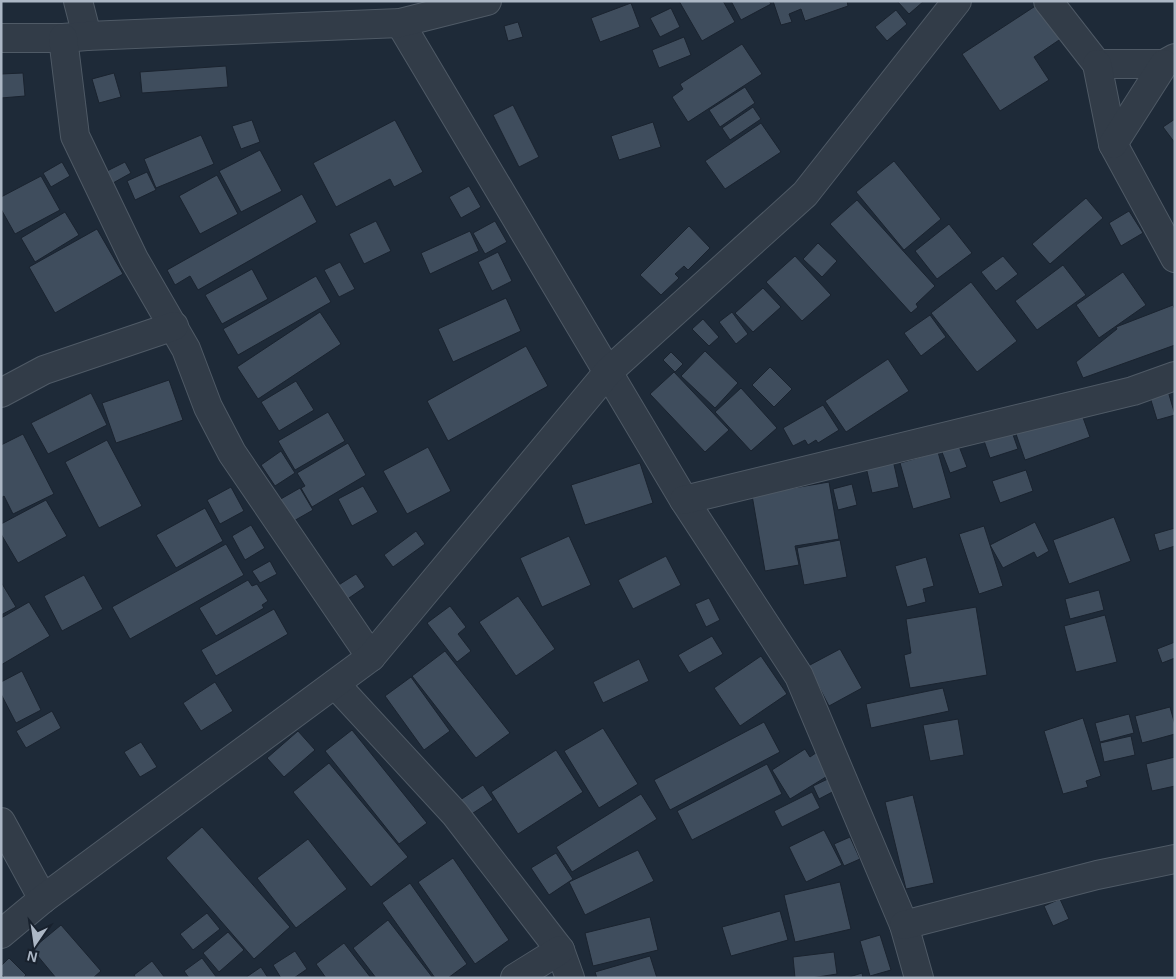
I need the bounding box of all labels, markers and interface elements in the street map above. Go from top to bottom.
north arrow [10,919,60,969]
text: N [25,948,39,966]

